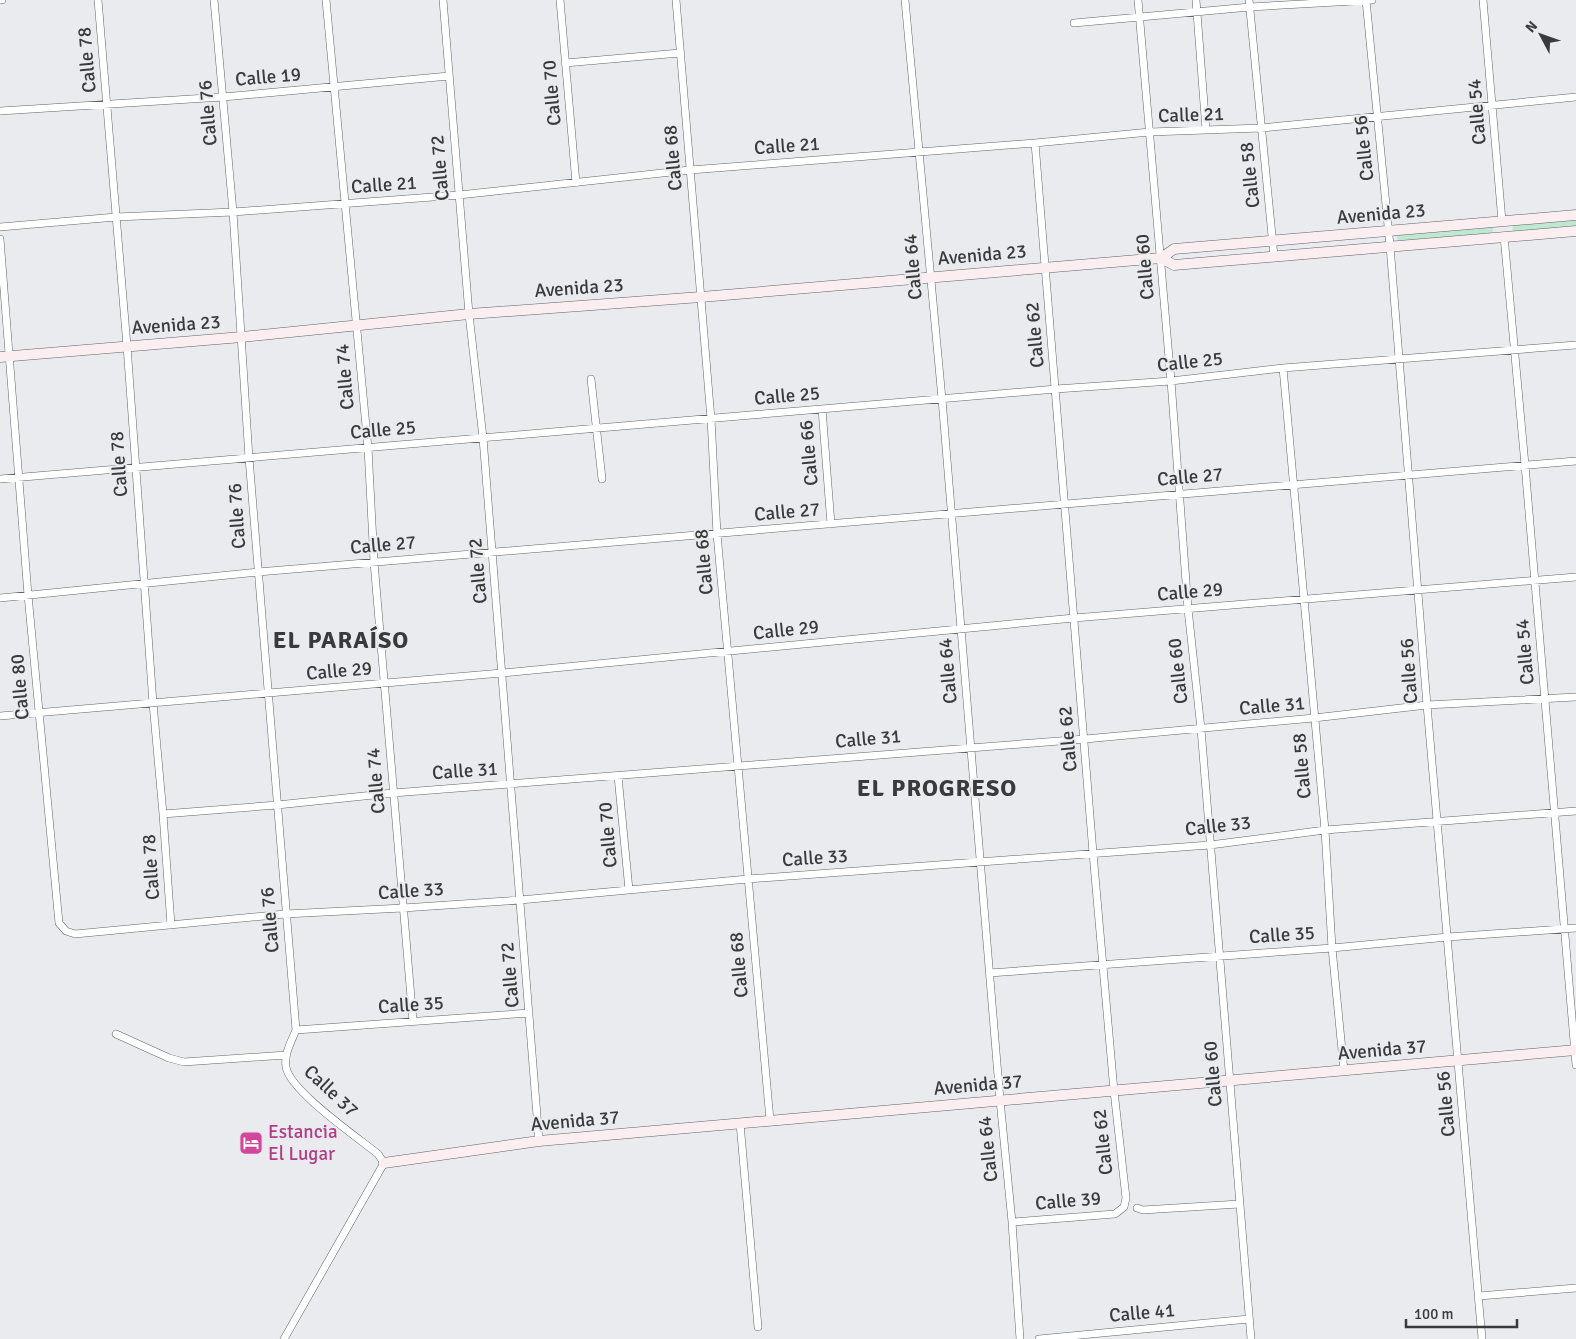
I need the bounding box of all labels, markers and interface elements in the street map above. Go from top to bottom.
north arrow [1516,10,1566,60]
text: N [1522,18,1541,36]
street label: Calle 78 [72,26,102,94]
street label: Calle 70 [537,59,567,127]
street label: Calle 19 [234,62,302,92]
street label: Calle 54 [1462,78,1492,146]
street label: Calle 76 [193,79,223,147]
street label: Calle 21 [1158,102,1224,128]
street label: Calle 56 [1349,114,1379,182]
street label: Calle 68 [658,124,688,192]
street label: Calle 21 [753,132,821,160]
street label: Calle 72 [425,134,455,202]
street label: Calle 58 [1235,141,1265,209]
street label: Calle 21 [350,171,418,199]
street label: Avenida 23 [1336,198,1426,230]
street label: Calle 64 [898,233,928,301]
street label: Calle 60 [1130,233,1160,301]
street label: Avenida 23 [937,239,1027,271]
street label: Avenida 23 [534,273,624,303]
street label: Calle 62 [1020,301,1050,369]
street label: Avenida 23 [131,310,221,340]
street label: Calle 74 [330,343,360,411]
street label: Calle 25 [1156,347,1224,377]
street label: Calle 25 [753,381,821,411]
street label: Calle 25 [349,415,417,445]
street label: Calle 66 [794,419,824,487]
street label: Calle 78 [105,430,133,498]
street label: Calle 27 [1156,462,1224,492]
street label: Calle 76 [223,482,251,550]
street label: Calle 27 [753,497,821,527]
street label: Calle 68 [689,528,719,596]
street label: Calle 27 [349,530,417,560]
street label: Calle 72 [463,537,493,605]
street label: Calle 29 [1156,577,1224,607]
street label: Calle 29 [752,615,820,645]
street label: Calle 54 [1510,618,1540,686]
district label: EL PARAÍSO [273,625,409,655]
street label: Calle 64 [933,637,963,705]
street label: Calle 60 [1163,637,1193,705]
street label: Calle 56 [1395,637,1423,705]
street label: Calle 80 [5,653,35,721]
street label: Calle 29 [305,656,373,686]
street label: Calle 31 [1238,691,1306,721]
street label: Calle 62 [1053,705,1083,773]
street label: Calle 31 [834,724,902,754]
street label: Calle 58 [1287,732,1317,800]
street label: Calle 74 [361,747,391,815]
street label: Calle 31 [431,757,499,785]
district label: EL PROGRESO [857,773,1017,803]
street label: Calle 70 [593,801,623,869]
street label: Calle 33 [1184,811,1252,841]
street label: Calle 78 [137,833,165,901]
street label: Calle 33 [781,844,849,872]
street label: Calle 33 [377,877,445,905]
street label: Calle 76 [255,886,285,954]
street label: Calle 35 [1248,921,1316,949]
street label: Calle 68 [724,931,754,999]
street label: Calle 72 [495,941,525,1009]
street label: Calle 35 [377,991,445,1019]
street label: Avenida 37 [1337,1034,1427,1066]
street label: Calle 60 [1198,1040,1228,1108]
street label: Calle 37 [299,1060,363,1122]
street label: Avenida 37 [933,1069,1023,1101]
street label: Calle 56 [1431,1070,1461,1138]
street label: Avenida 37 [530,1105,620,1137]
street label: Calle 62 [1088,1108,1118,1176]
street label: Calle 64 [973,1115,1003,1183]
place label: Estancia El Lugar [268,1120,338,1166]
hotel icon: Estancia El Lugar [238,1130,264,1156]
street label: Calle 39 [1034,1186,1102,1216]
scale bar [1406,1296,1517,1328]
street label: Calle 41 [1108,1298,1176,1328]
text: 100 m [1414,1305,1454,1323]

